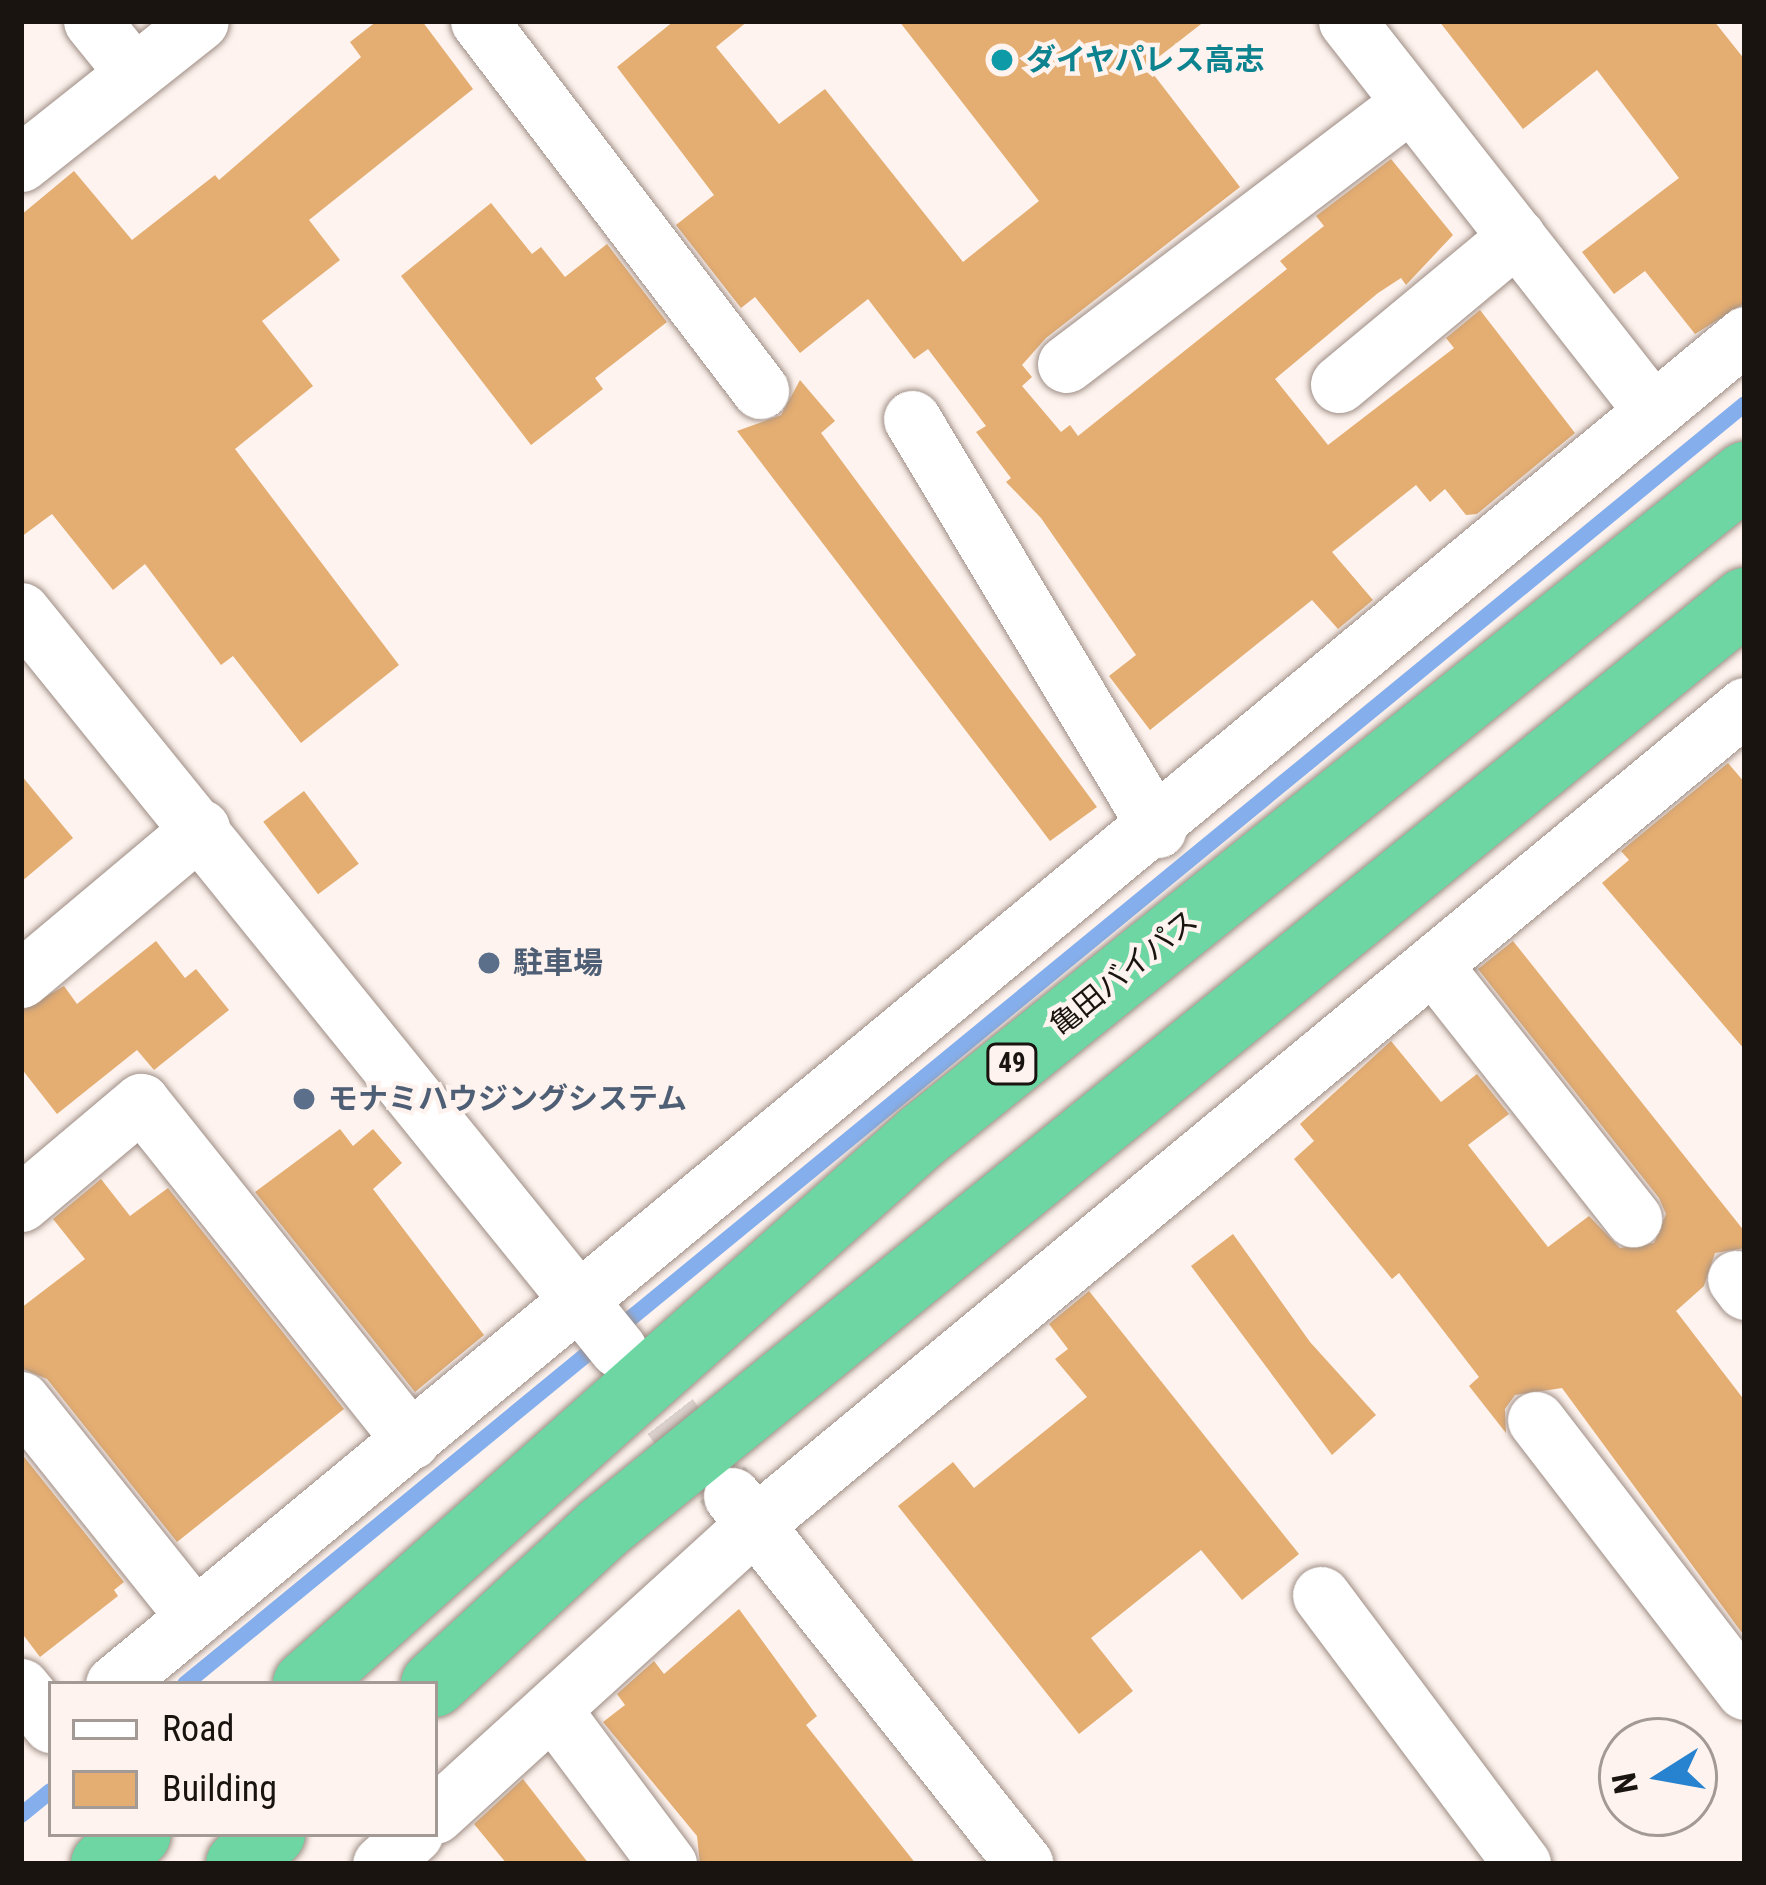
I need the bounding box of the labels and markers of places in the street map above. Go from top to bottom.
place label: ダイヤパレス高志 [1026,42,1266,78]
marker: ダイヤパレス高志 [989,47,1015,73]
place label: 駐車場 [513,945,603,981]
marker: 駐車場 [476,950,502,976]
place label: モナミハウジングシステム [328,1081,688,1117]
marker: モナミハウジングシステム [291,1086,317,1112]

